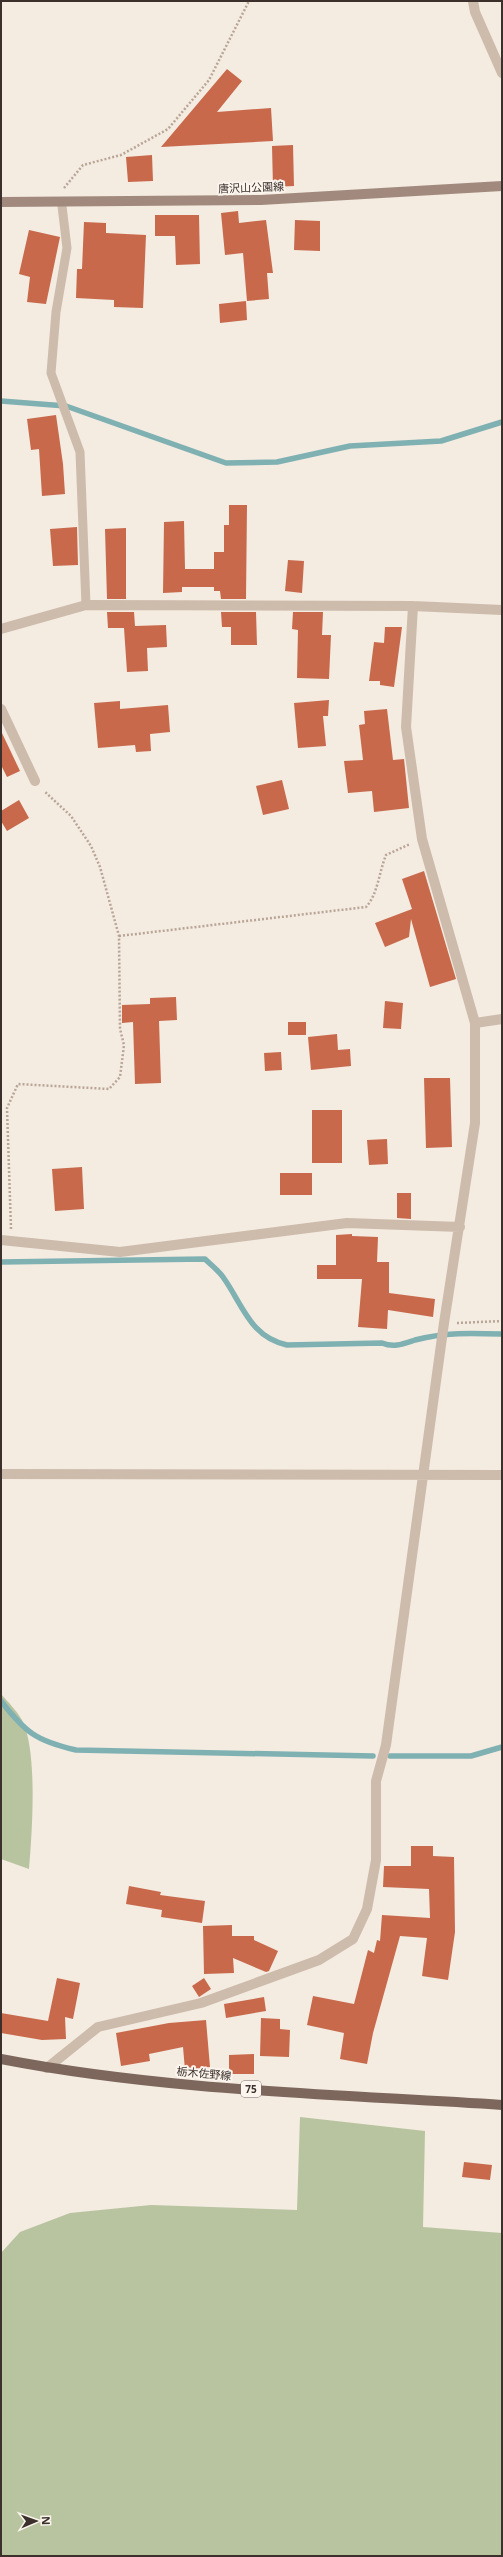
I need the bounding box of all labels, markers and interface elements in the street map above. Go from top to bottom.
street label: 唐沢山公園線 [218,178,284,196]
street label: 栃木佐野線 [176,2063,232,2083]
road number: 75 [241,2081,261,2097]
north arrow [16,2501,56,2541]
text: N [39,2516,54,2525]

